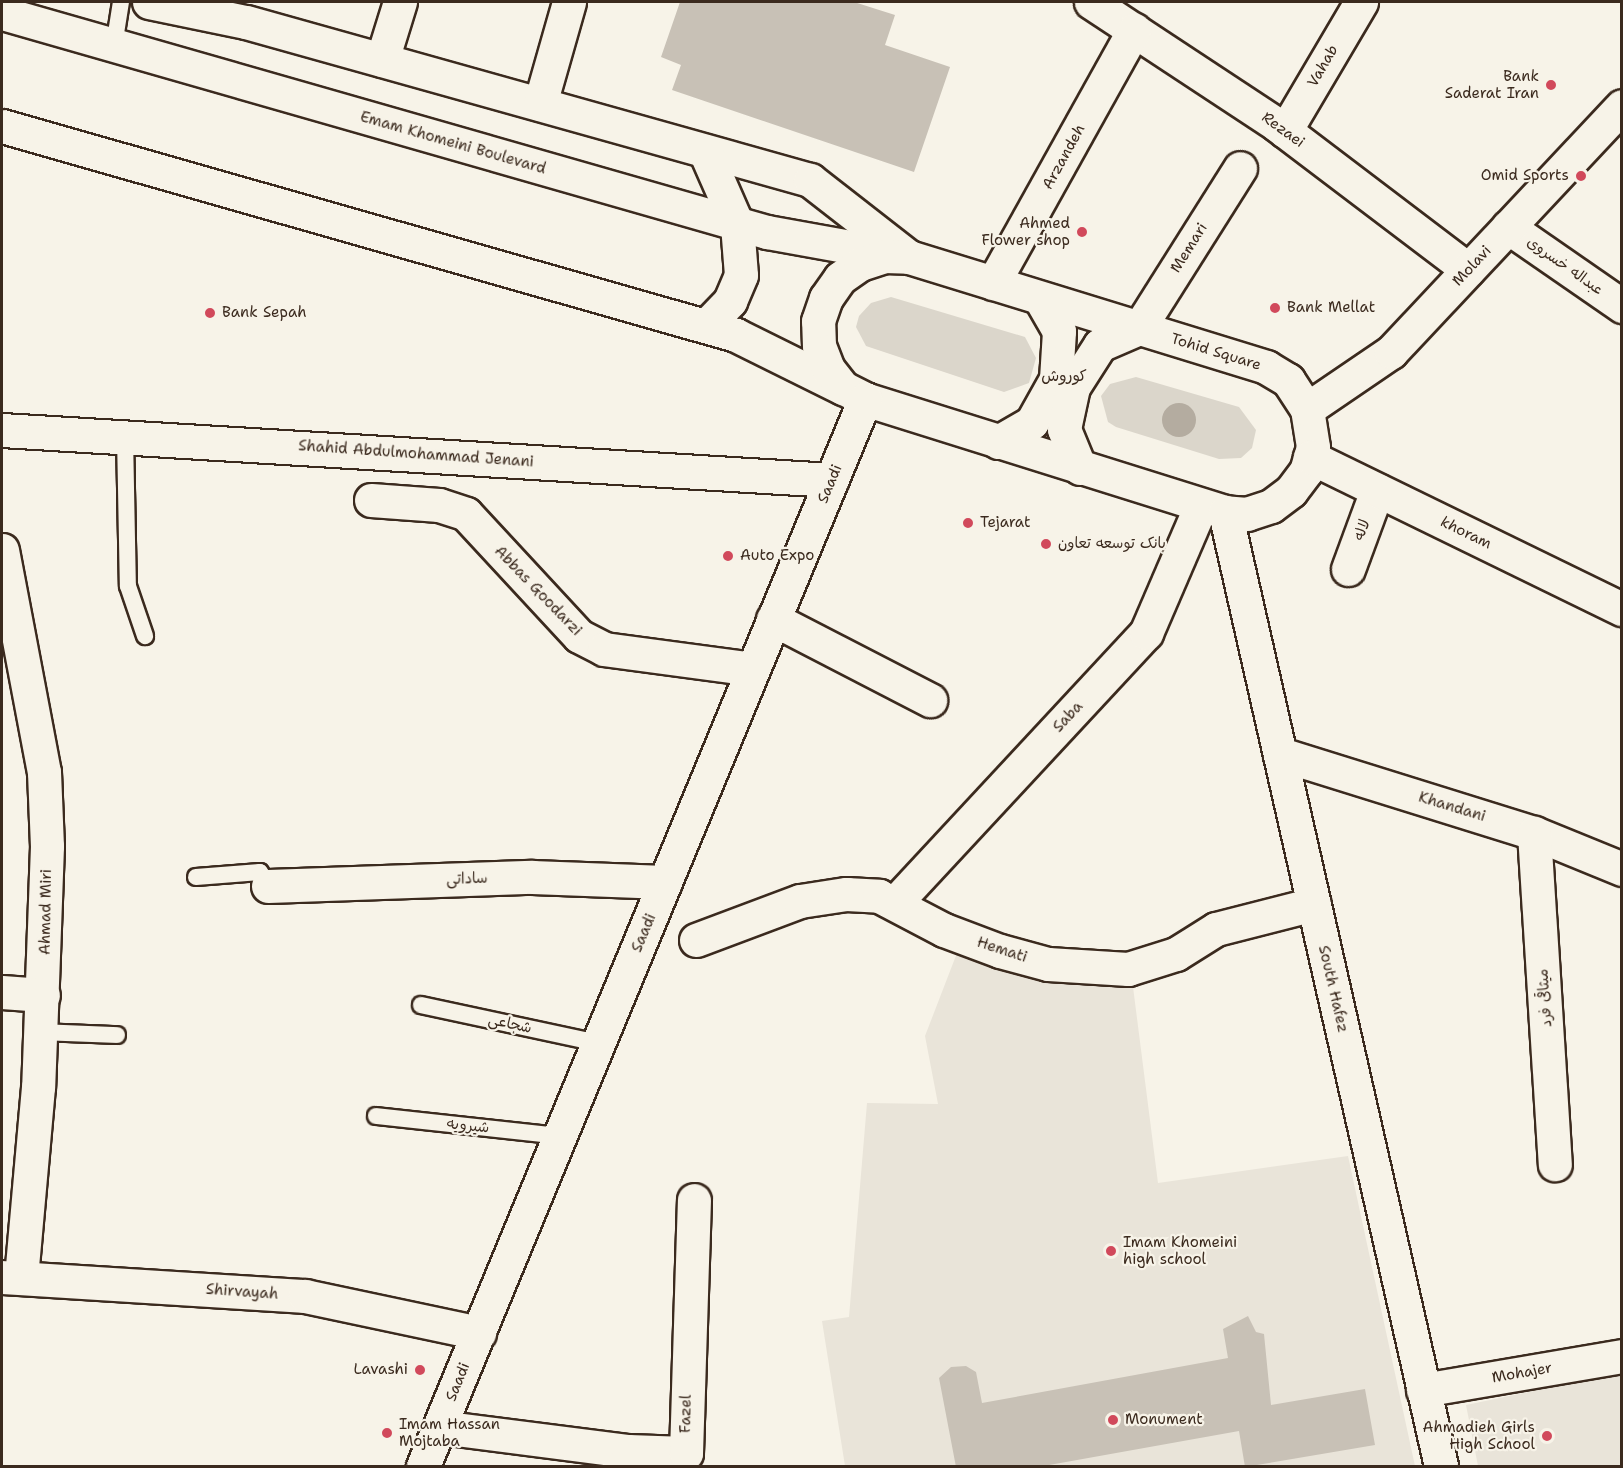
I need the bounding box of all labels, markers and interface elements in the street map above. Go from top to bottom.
street label: Vahab [1304,42,1342,90]
place label: Bank Saderat Iran [1445,67,1539,102]
marker: Bank Saderat Iran [1544,78,1558,92]
street label: Emam Khomeini Boulevard [358,108,548,178]
street label: Rezaei [1258,108,1308,152]
street label: Arzandeh [1039,121,1089,193]
place label: Omid Sports [1481,167,1569,185]
marker: Omid Sports [1574,169,1588,183]
place label: Ahmed Flower shop [982,214,1070,249]
street label: Memari [1167,220,1211,276]
marker: Ahmed Flower shop [1075,225,1089,239]
street label: عبداله خسروی [1523,233,1607,299]
street label: Molavi [1449,242,1495,290]
place label: Bank Mellat [1287,299,1375,317]
marker: Bank Mellat [1268,301,1282,315]
place label: Bank Sepah [222,304,307,322]
marker: Bank Sepah [203,306,217,320]
street label: Tohid Square [1169,330,1263,374]
district label: کوروش [1041,366,1087,386]
street label: Shahid Abdulmohammad Jenani [298,437,534,471]
street label: Saadi [814,462,846,506]
street label: khoram [1437,513,1495,553]
place label: Tejarat [980,514,1031,532]
marker: Tejarat [961,516,975,530]
street label: لاله [1350,517,1374,543]
place label: بانک توسعه تعاون [1058,535,1166,553]
marker: بانک توسعه تعاون [1039,537,1053,551]
street label: Abbas Goodarzi [491,542,585,640]
place label: Auto Expo [740,547,814,565]
marker: Auto Expo [721,549,735,563]
street label: Saba [1049,698,1087,736]
street label: Khandani [1416,788,1488,826]
street label: Ahmad Miri [36,869,56,955]
street label: ساداتی [446,869,488,889]
street label: Saadi [628,911,660,955]
street label: Hemati [975,933,1029,967]
street label: South Hafez [1314,944,1352,1034]
street label: میثاقی فرد [1534,968,1556,1028]
street label: شجاعی [487,1011,533,1037]
street label: شیرویه [446,1115,490,1137]
place label: Imam Khomeini high school [1123,1233,1237,1268]
marker: Imam Khomeini high school [1104,1244,1118,1258]
street label: Shirvayah [205,1280,279,1304]
street label: Mohajer [1490,1359,1554,1387]
street label: Saadi [442,1360,474,1404]
place label: Lavashi [354,1361,408,1379]
marker: Lavashi [413,1363,427,1377]
street label: Fazel [677,1395,695,1433]
place label: Monument [1125,1411,1203,1429]
marker: Monument [1106,1413,1120,1427]
place label: Imam Hassan Mojtaba [399,1415,500,1450]
place label: Ahmadieh Girls High School [1423,1418,1535,1453]
marker: Imam Hassan Mojtaba [380,1426,394,1440]
marker: Ahmadieh Girls High School [1540,1429,1554,1443]

